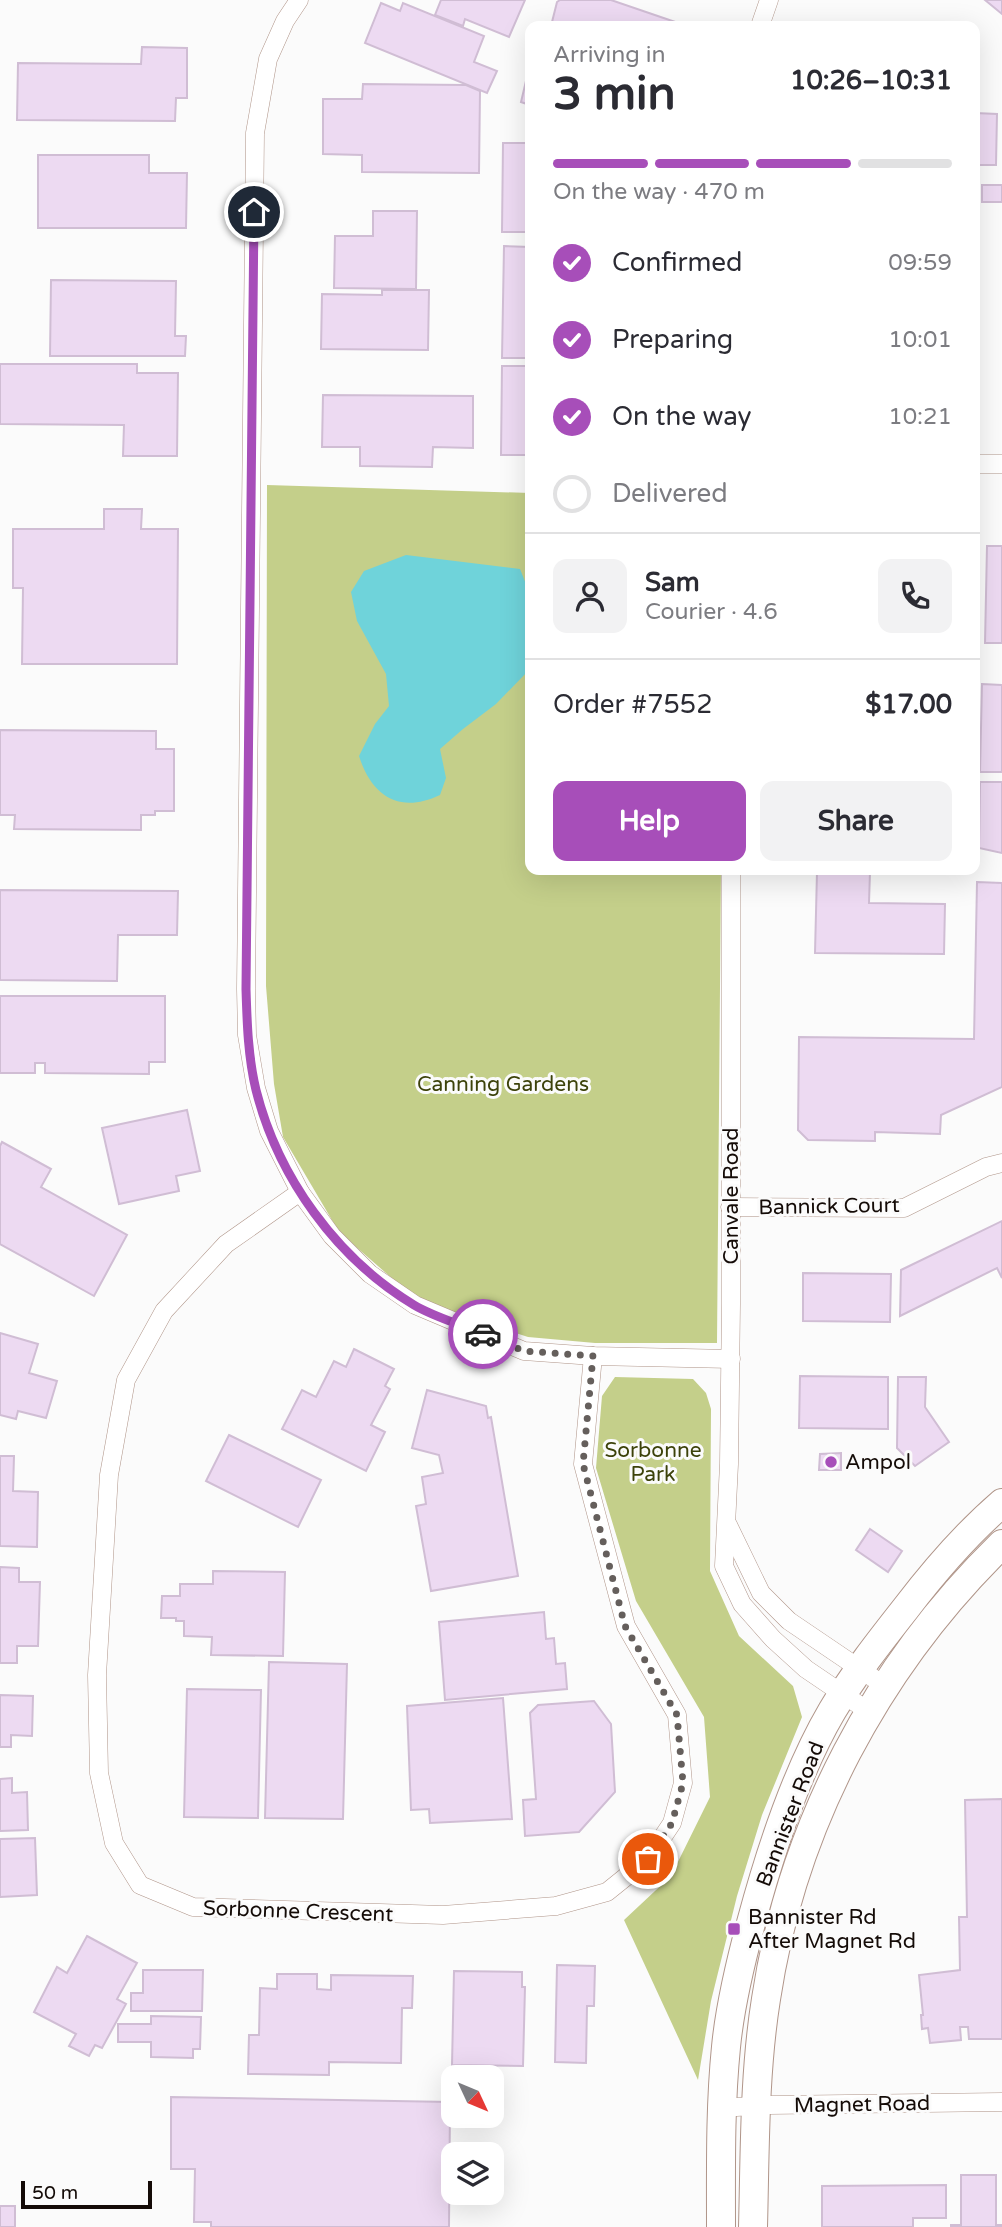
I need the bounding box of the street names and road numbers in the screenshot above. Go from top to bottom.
street label: Canvale Road [719,1127,744,1265]
street label: Bannick Court [758,1193,900,1220]
street label: Bannister Road [751,1738,830,1890]
street label: Sorbonne Crescent [202,1896,394,1927]
street label: Magnet Road [794,2091,930,2118]

